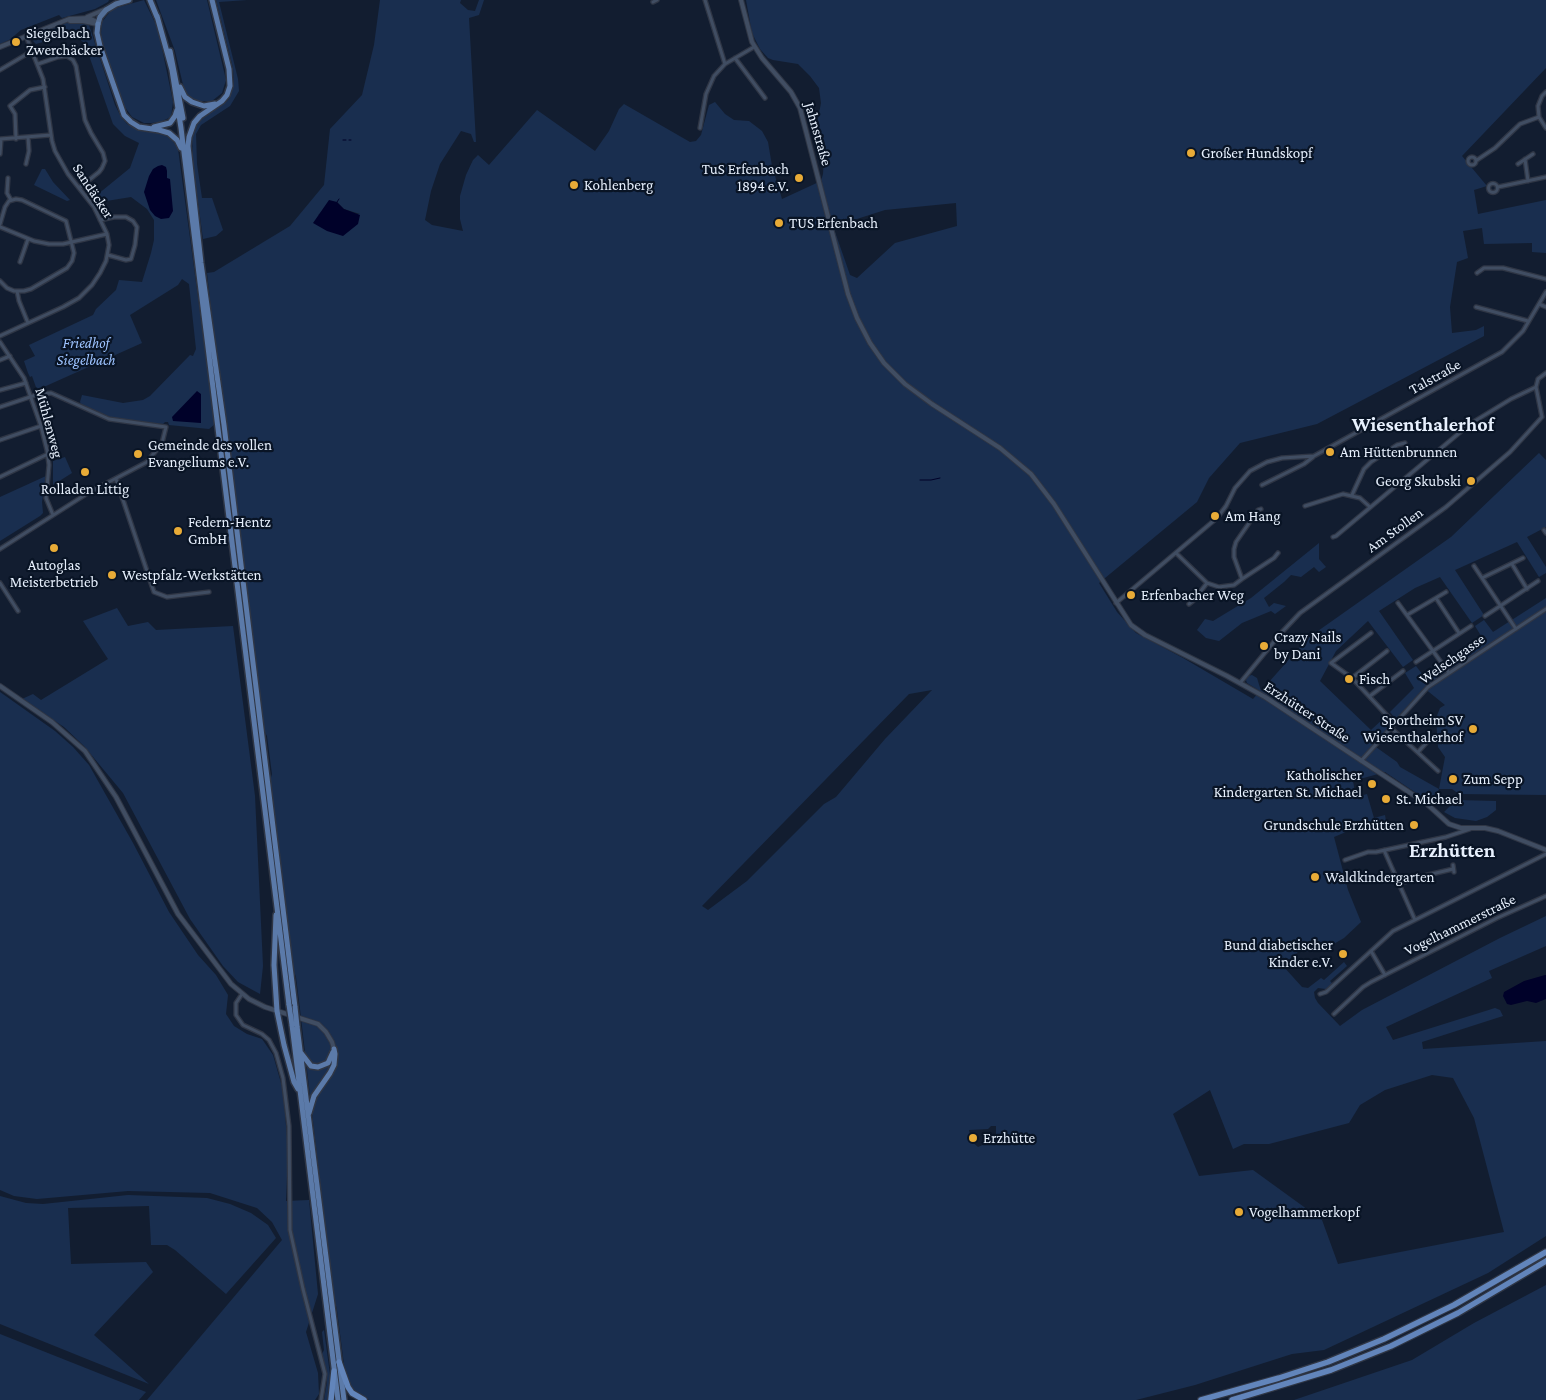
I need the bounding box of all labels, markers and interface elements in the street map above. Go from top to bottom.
place label: Siegelbach Zwerchäcker [26,24,102,59]
marker: Siegelbach Zwerchäcker [10,36,22,48]
street label: Jahnstraße [800,100,836,168]
place label: Großer Hundskopf [1201,144,1312,162]
marker: Großer Hundskopf [1185,147,1197,159]
street label: Sandäcker [69,160,117,222]
place label: TuS Erfenbach 1894 e.V. [702,160,789,195]
marker: TuS Erfenbach 1894 e.V. [793,172,805,184]
place label: Kohlenberg [584,176,653,194]
marker: Kohlenberg [568,179,580,191]
place label: TUS Erfenbach [789,214,878,232]
marker: TUS Erfenbach [773,217,785,229]
park label: Friedhof Siegelbach [57,334,115,369]
street label: Talstraße [1406,355,1464,399]
street label: Mühlenweg [31,386,67,460]
district label: Wiesenthalerhof [1352,413,1494,437]
place label: Gemeinde des vollen Evangeliums e.V. [148,436,272,471]
place label: Am Hüttenbrunnen [1340,443,1457,461]
marker: Am Hüttenbrunnen [1324,446,1336,458]
marker: Gemeinde des vollen Evangeliums e.V. [132,448,144,460]
marker: Rolladen Littig [79,466,91,478]
place label: Georg Skubski [1376,472,1461,490]
marker: Georg Skubski [1465,475,1477,487]
place label: Rolladen Littig [41,480,129,498]
street label: Am Stollen [1363,504,1427,556]
place label: Am Hang [1225,507,1280,525]
marker: Am Hang [1209,510,1221,522]
place label: Federn-Hentz GmbH [188,513,271,548]
marker: Federn-Hentz GmbH [172,525,184,537]
marker: Autoglas Meisterbetrieb [48,542,60,554]
place label: Autoglas Meisterbetrieb [10,556,98,591]
place label: Westpfalz-Werkstätten [122,566,262,584]
marker: Westpfalz-Werkstätten [106,569,118,581]
place label: Erfenbacher Weg [1141,586,1244,604]
marker: Erfenbacher Weg [1125,589,1137,601]
place label: Crazy Nails by Dani [1274,628,1341,663]
street label: Welschgasse [1416,630,1488,688]
marker: Crazy Nails by Dani [1258,640,1270,652]
place label: Fisch [1359,670,1390,688]
marker: Fisch [1343,673,1355,685]
street label: Erzhütter Straße [1260,677,1354,747]
place label: Sportheim SV Wiesenthalerhof [1363,711,1463,746]
marker: Sportheim SV Wiesenthalerhof [1467,723,1479,735]
place label: Katholischer Kindergarten St. Michael [1214,766,1362,801]
place label: Zum Sepp [1463,770,1523,788]
marker: Zum Sepp [1447,773,1459,785]
marker: Katholischer Kindergarten St. Michael [1366,778,1378,790]
place label: St. Michael [1396,790,1462,808]
marker: St. Michael [1380,793,1392,805]
place label: Grundschule Erzhütten [1264,816,1404,834]
marker: Grundschule Erzhütten [1408,819,1420,831]
district label: Erzhütten [1409,839,1495,863]
place label: Waldkindergarten [1325,868,1435,886]
marker: Waldkindergarten [1309,871,1321,883]
street label: Vogelhammerstraße [1401,890,1519,960]
place label: Bund diabetischer Kinder e.V. [1224,936,1333,971]
marker: Bund diabetischer Kinder e.V. [1337,948,1349,960]
place label: Erzhütte [983,1129,1035,1147]
marker: Erzhütte [967,1132,979,1144]
place label: Vogelhammerkopf [1249,1203,1360,1221]
marker: Vogelhammerkopf [1233,1206,1245,1218]

